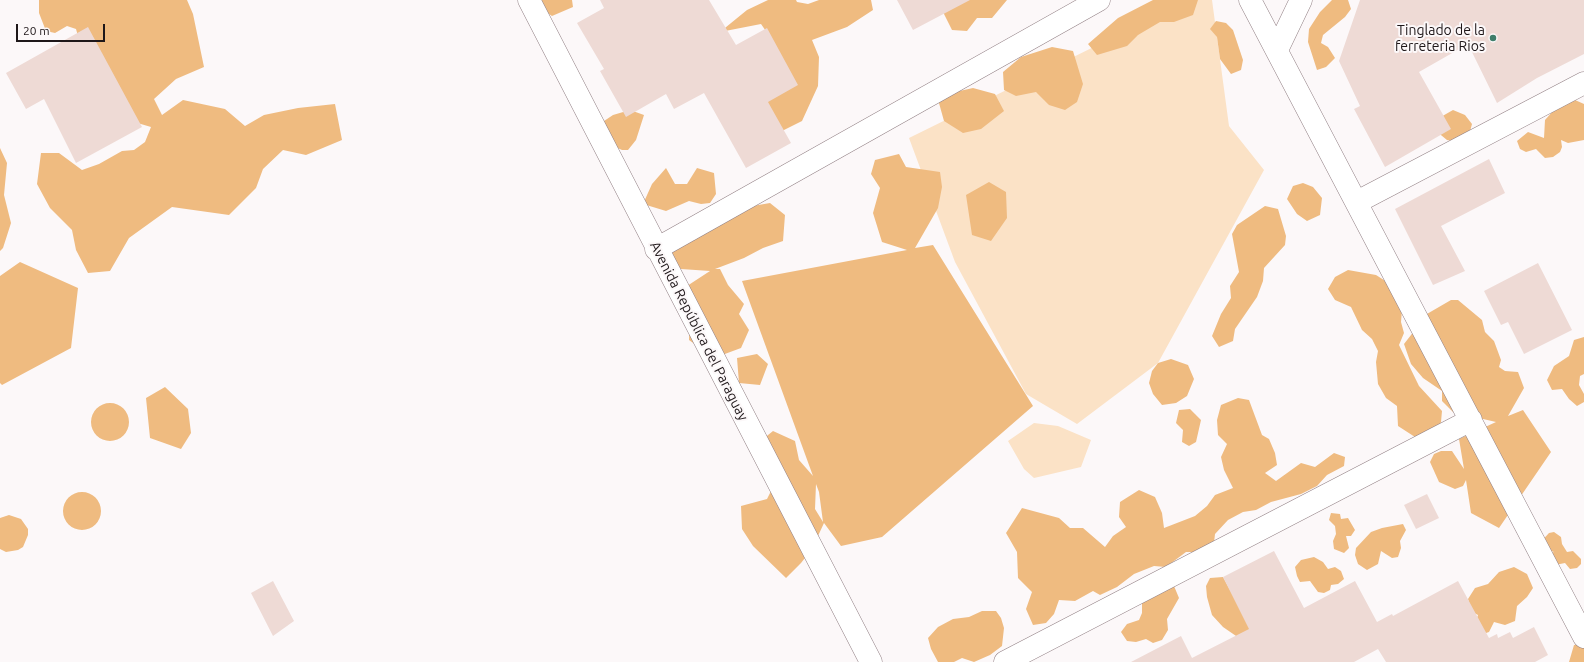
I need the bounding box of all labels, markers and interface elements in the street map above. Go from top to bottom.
scale bar [18,16,107,42]
place label: Tinglado de la ferreteria Rios [1395,22,1485,54]
text: 20 m [23,24,50,37]
marker: Tinglado de la ferreteria Rios [1488,33,1498,43]
street label: Avenida República del Paraguay [646,239,752,423]

